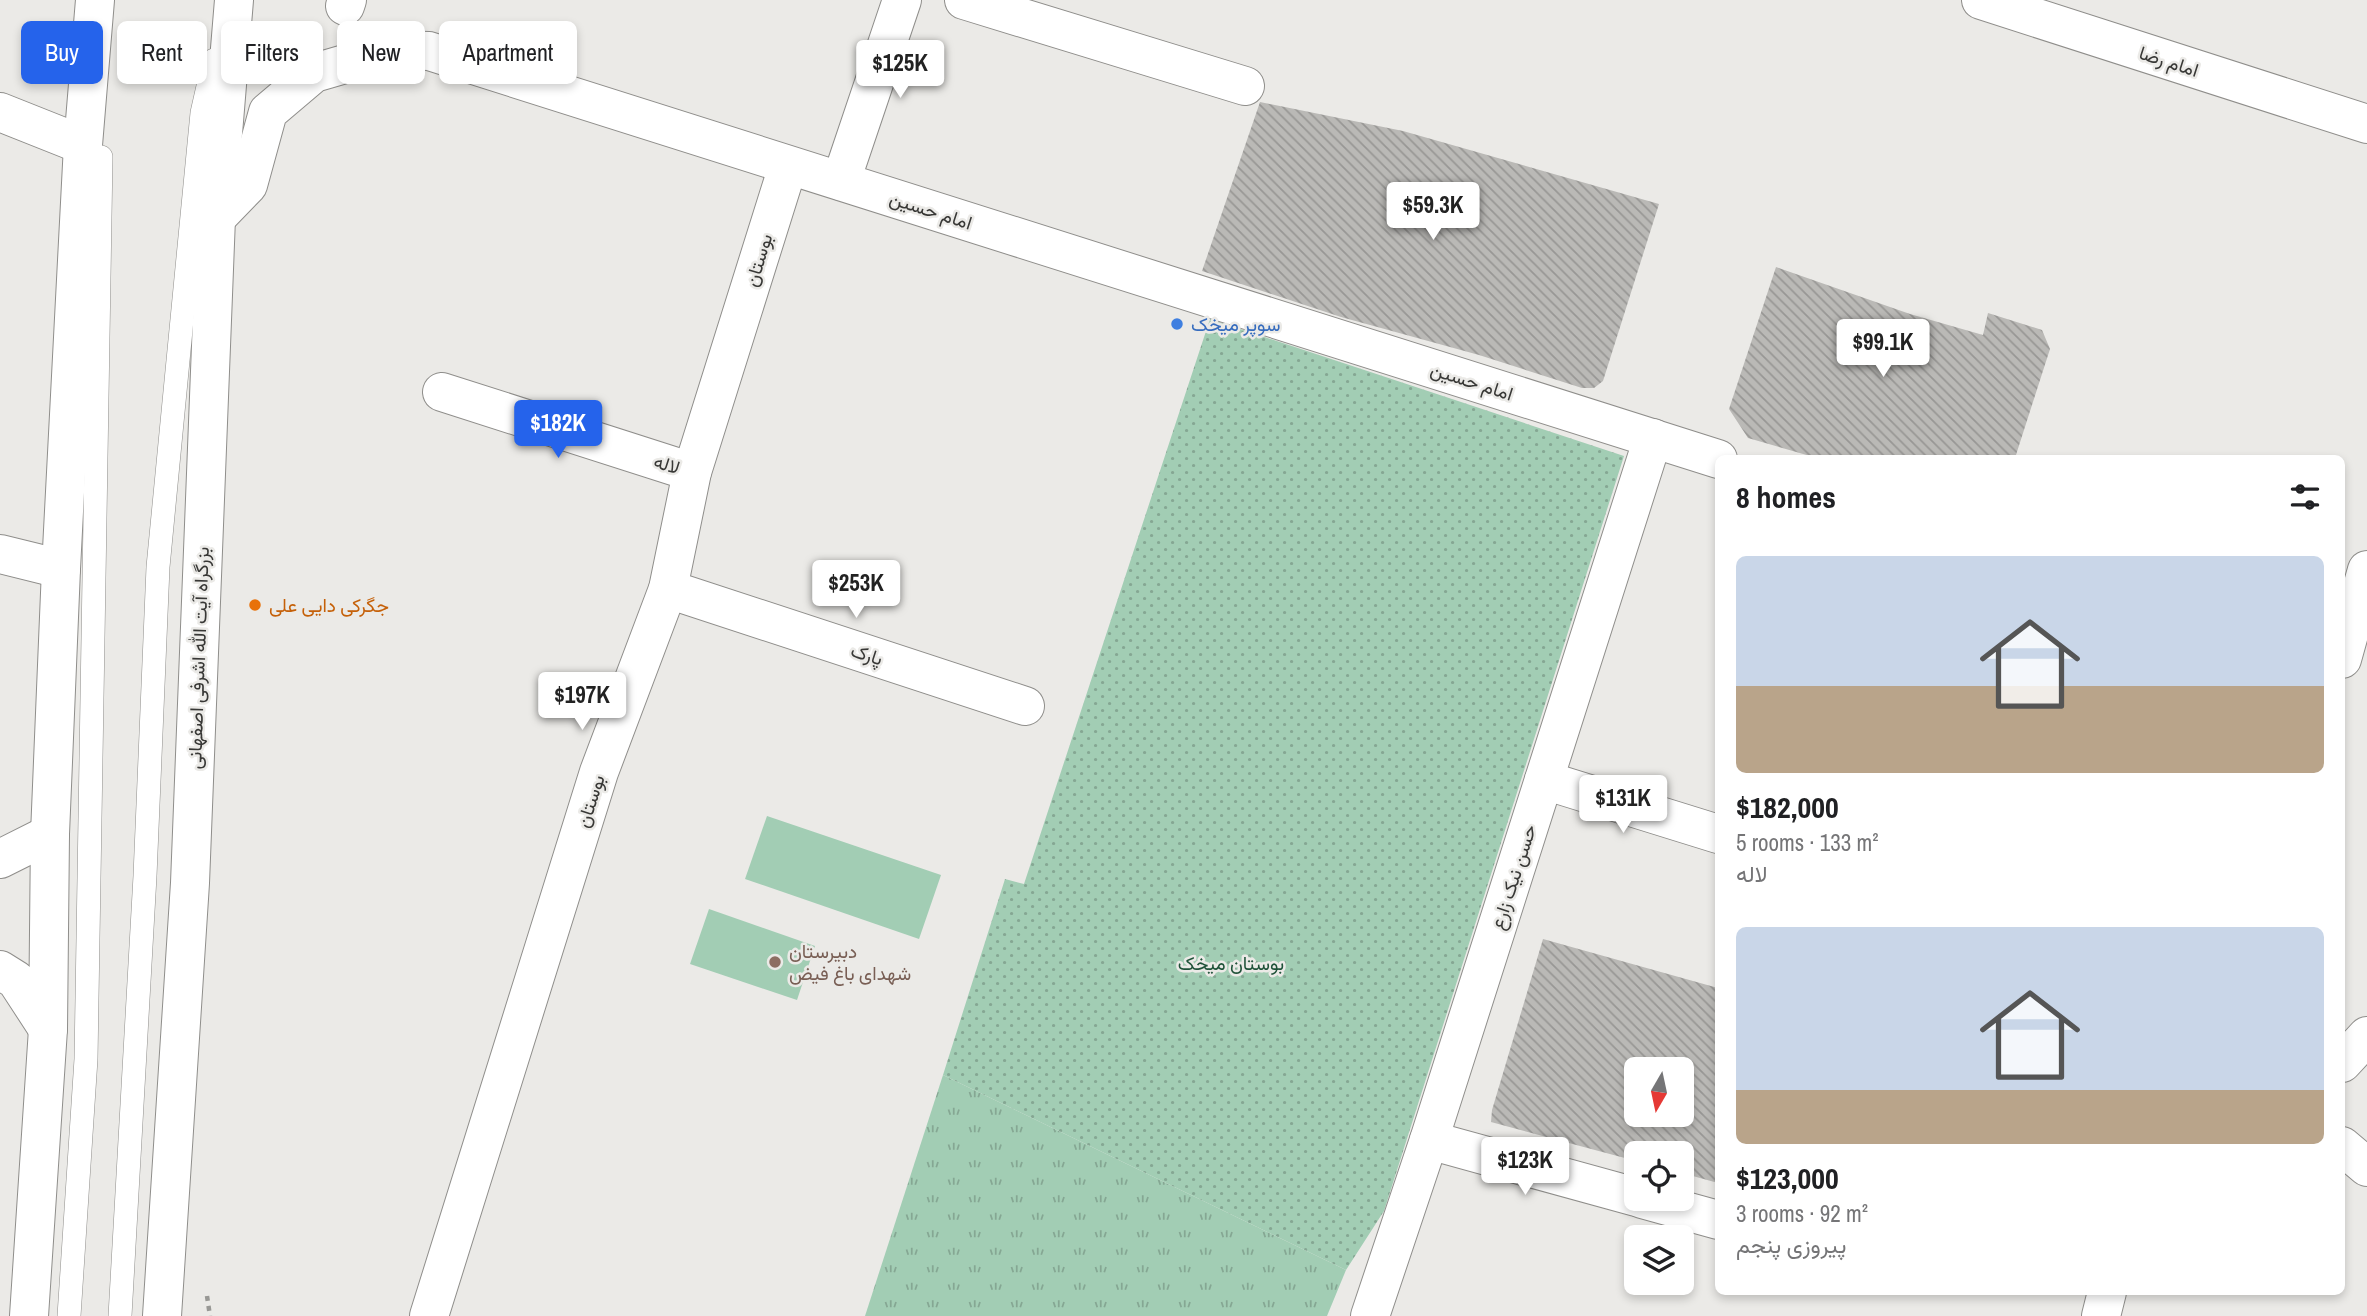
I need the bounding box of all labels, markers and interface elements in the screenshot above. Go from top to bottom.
chip: Buy [21,21,103,84]
chip: Rent [117,21,207,84]
chip: Filters [221,21,323,84]
chip: New [337,21,425,84]
chip: Apartment [439,21,577,84]
street label: امام رضا [2136,39,2202,83]
pin: $125K [851,41,949,100]
text: $125K [872,47,928,78]
pin: $59.3K [1376,182,1490,242]
street label: امام حسین [886,184,976,236]
text: $59.3K [1403,189,1463,220]
street label: بوستان [738,230,778,290]
place label: سوپر میخک [1191,311,1281,338]
marker: سوپر میخک [1169,316,1185,332]
pin: $99.1K [1826,320,1940,379]
text: $99.1K [1853,326,1913,357]
street label: امام حسین [1427,355,1517,407]
pin: $182K [509,400,607,460]
text: $182K [530,407,586,438]
street label: لاله [651,448,683,480]
text: 8 homes [1736,477,1836,517]
icon: filters [2286,478,2324,516]
street label: بزرگراه آیت الله اشرفی اصفهانی [181,546,215,770]
pin: $253K [807,560,905,620]
text: $253K [828,567,884,598]
place label: جگرکی دایی علی [269,592,389,618]
marker: جگرکی دایی علی [247,597,263,613]
icon: home [1967,601,2093,727]
street label: پارک [847,637,886,672]
pin: $197K [533,672,631,732]
text: $197K [554,679,610,710]
street label: بوستان [569,771,611,831]
pin: $131K [1574,776,1672,835]
text: $131K [1595,782,1651,813]
text: $182,000 [1736,787,1839,827]
street label: حسن نیک زارع [1484,821,1542,933]
text: 5 rooms · 133 m² [1736,827,1879,858]
text: لاله [1736,858,1768,889]
place label: دبیرستان شهدای باغ فیض [789,938,911,986]
park label: بوستان میخک [1178,950,1284,976]
marker: دبیرستان شهدای باغ فیض [767,954,783,970]
icon: home [1967,972,2093,1098]
north arrow [1624,1057,1694,1127]
map controls [1624,1057,1694,1295]
pin: $123K [1476,1138,1574,1197]
button: locate [1624,1141,1694,1211]
text: $123K [1497,1144,1553,1175]
text: $123,000 [1736,1158,1839,1198]
text: 3 rooms · 92 m² [1736,1198,1868,1229]
button: layers [1624,1225,1694,1295]
text: پیروزی پنجم [1736,1229,1846,1260]

